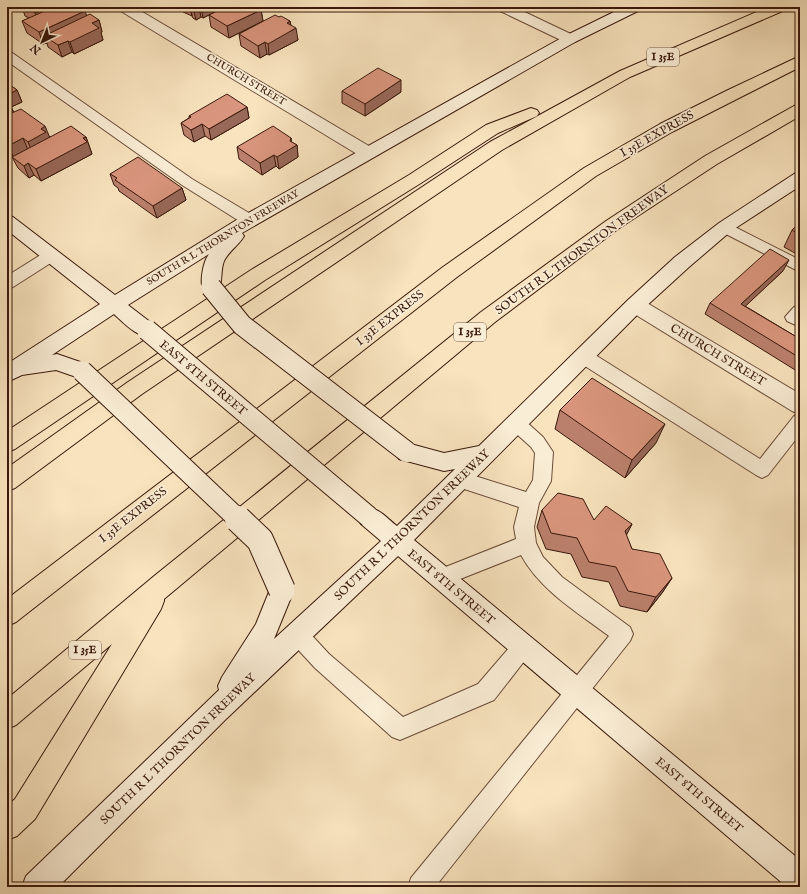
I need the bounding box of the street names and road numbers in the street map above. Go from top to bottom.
road number: I 35E [647,48,679,66]
street label: CHURCH STREET [204,51,289,109]
street label: I 35E EXPRESS [617,108,697,160]
street label: SOUTH R L THORNTON FREEWAY [492,182,672,318]
street label: SOUTH R L THORNTON FREEWAY [144,187,303,289]
street label: I 35E EXPRESS [353,287,427,349]
street label: CHURCH STREET [668,321,769,390]
road number: I 35E [454,323,486,341]
street label: EAST 8TH STREET [156,337,250,419]
street label: SOUTH R L THORNTON FREEWAY [331,446,494,604]
street label: I 35E EXPRESS [96,484,170,546]
street label: EAST 8TH STREET [404,546,498,628]
road number: I 35E [69,641,101,659]
street label: SOUTH R L THORNTON FREEWAY [97,670,260,828]
street label: EAST 8TH STREET [652,754,746,836]

